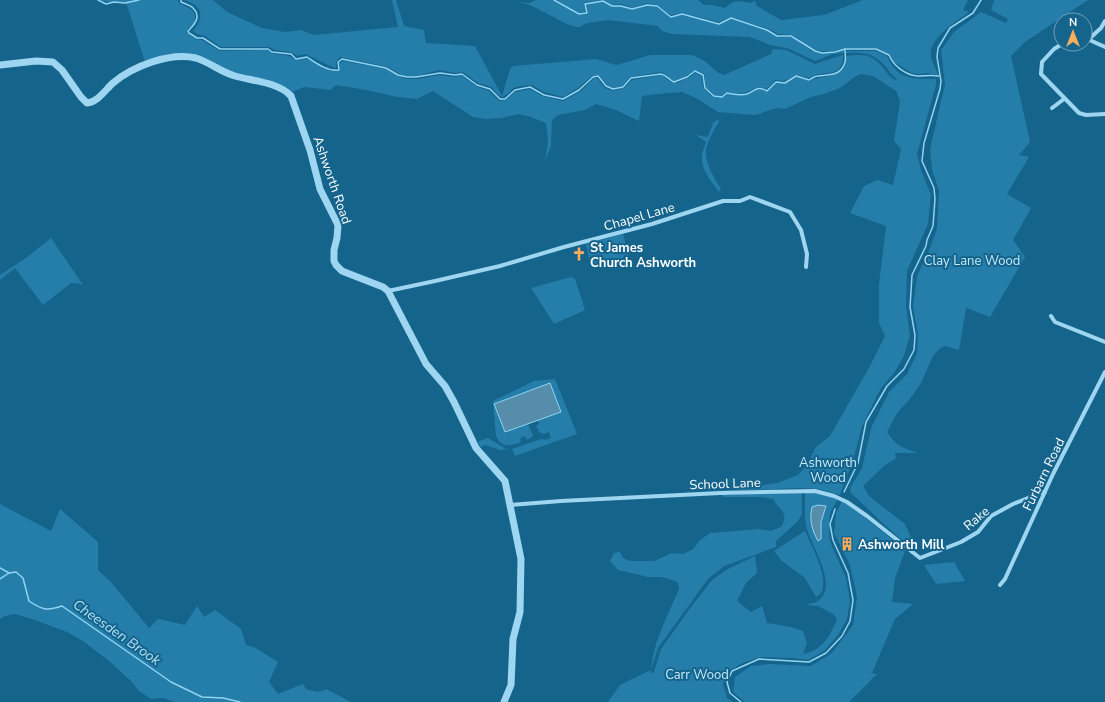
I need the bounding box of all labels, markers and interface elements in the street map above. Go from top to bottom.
north arrow [1053,12,1093,52]
text: N [1069,15,1077,30]
street label: Ashworth Road [309,134,355,227]
street label: Chapel Lane [602,198,677,236]
place label: St James Church Ashworth [590,239,696,272]
church icon: St James Church Ashworth [571,246,587,262]
park label: Clay Lane Wood [924,252,1020,270]
street label: Furbarn Road [1018,435,1069,514]
park label: Ashworth Wood [799,454,857,487]
street label: School Lane [689,474,761,494]
street label: Rake [960,503,994,535]
building icon: Ashworth Mill [839,536,855,552]
place label: Ashworth Mill [858,536,945,554]
water label: Cheesden Brook [69,595,165,670]
park label: Carr Wood [665,666,729,684]

